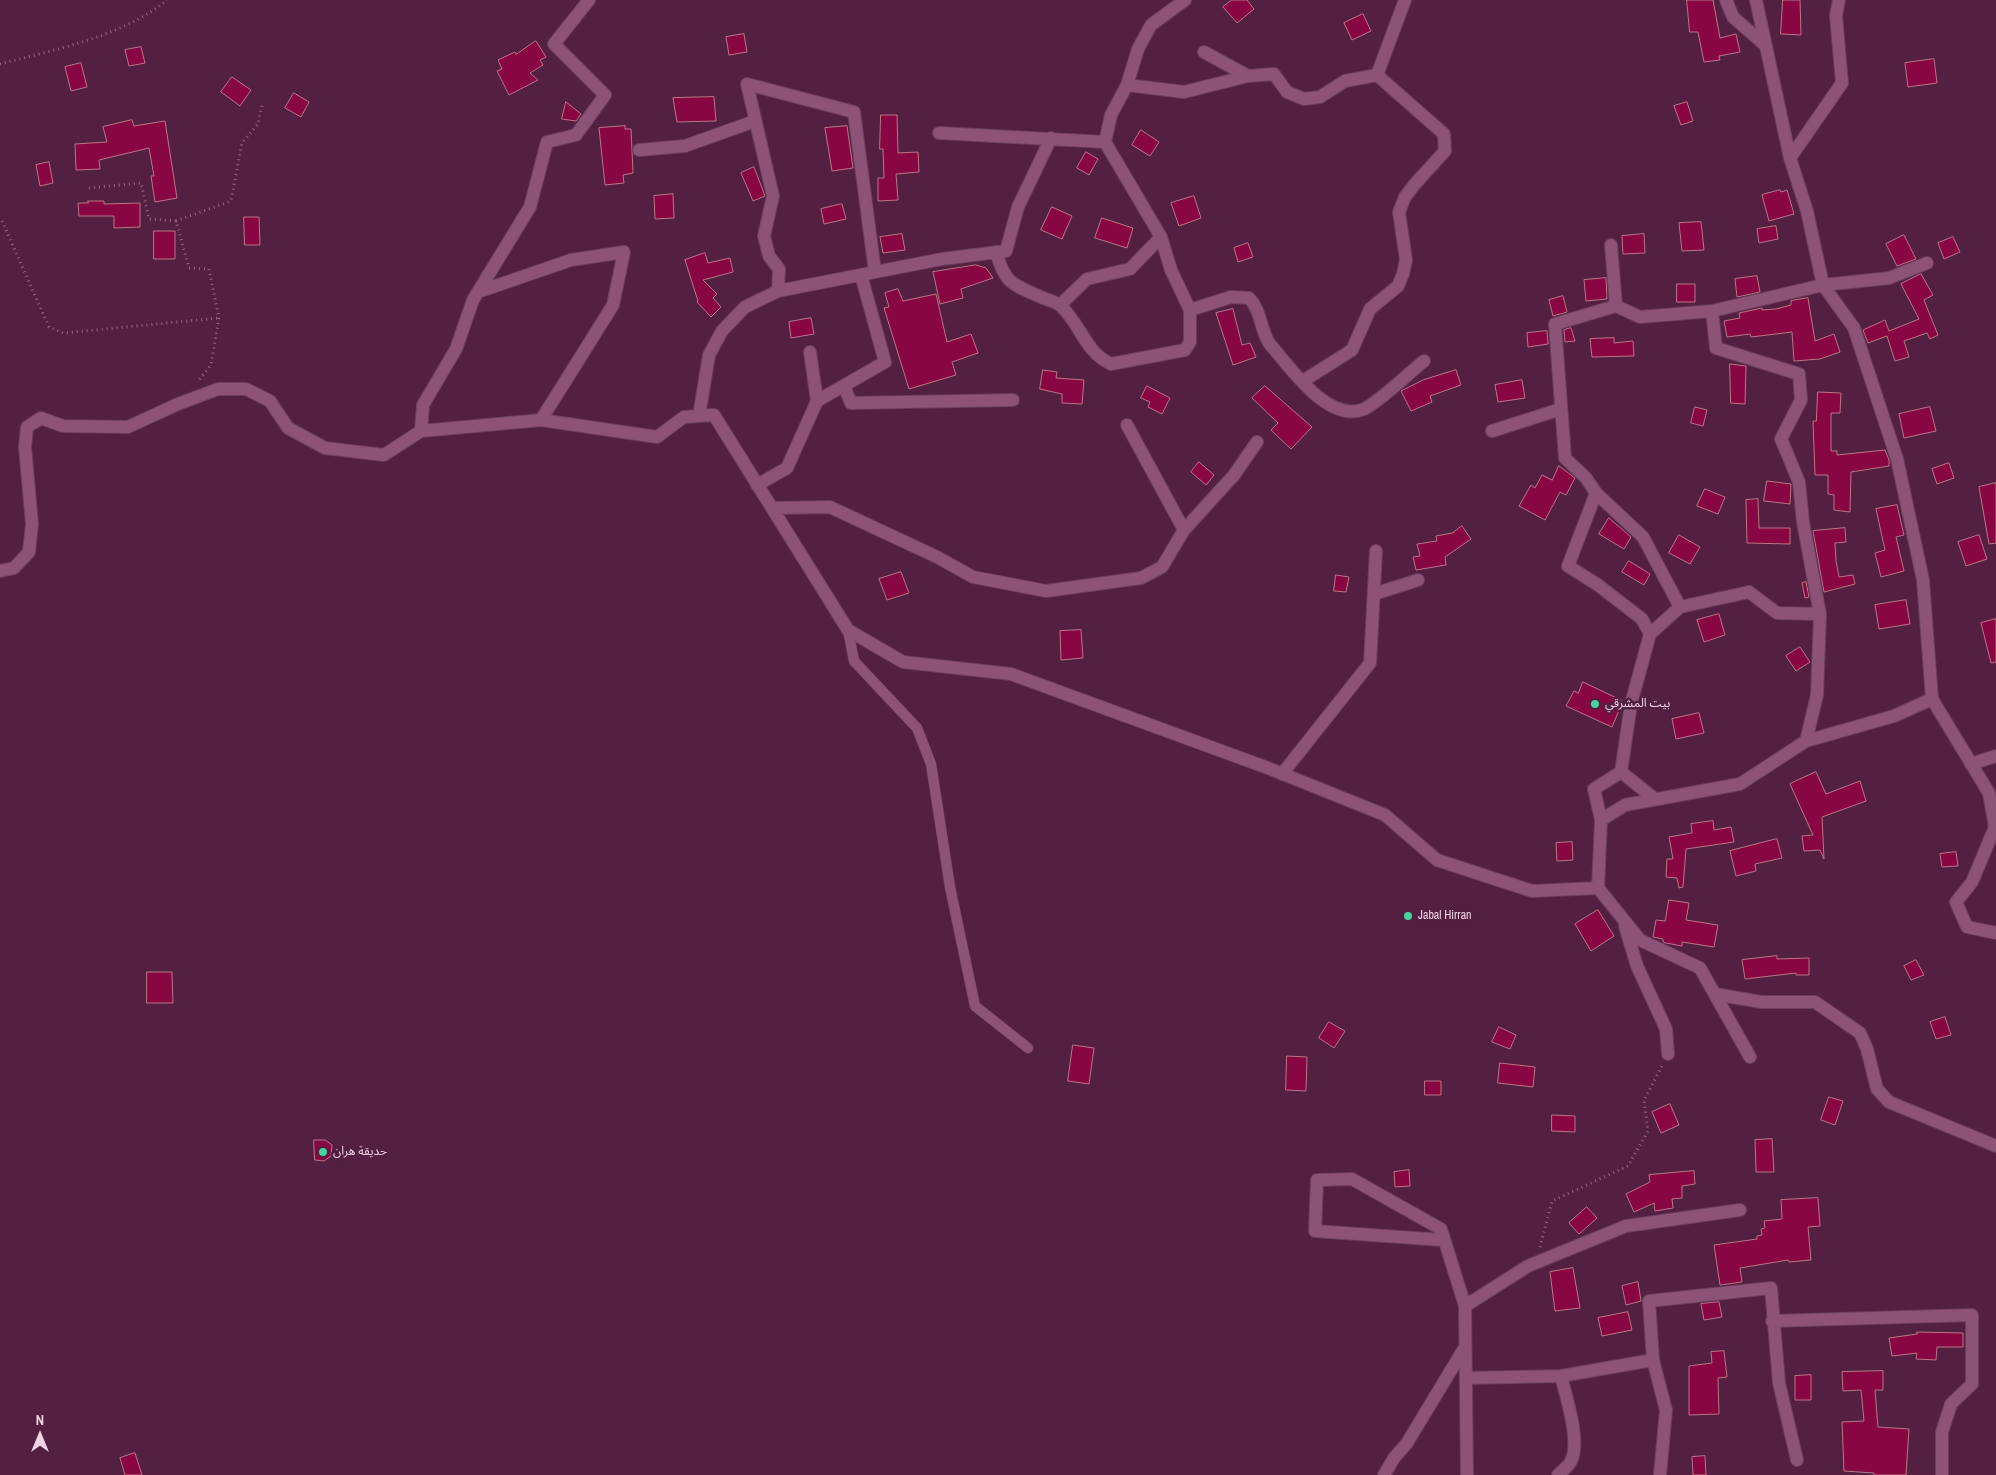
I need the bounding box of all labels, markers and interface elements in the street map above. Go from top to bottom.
place label: بيت المشرقي [1605,697,1670,711]
marker: بيت المشرقي [1589,698,1601,710]
place label: Jabal Hirran [1418,909,1472,923]
marker: Jabal Hirran [1402,910,1414,922]
place label: حديقة هران [333,1145,387,1159]
marker: حديقة هران [317,1146,329,1158]
north arrow [15,1410,65,1460]
text: N [36,1411,44,1429]

